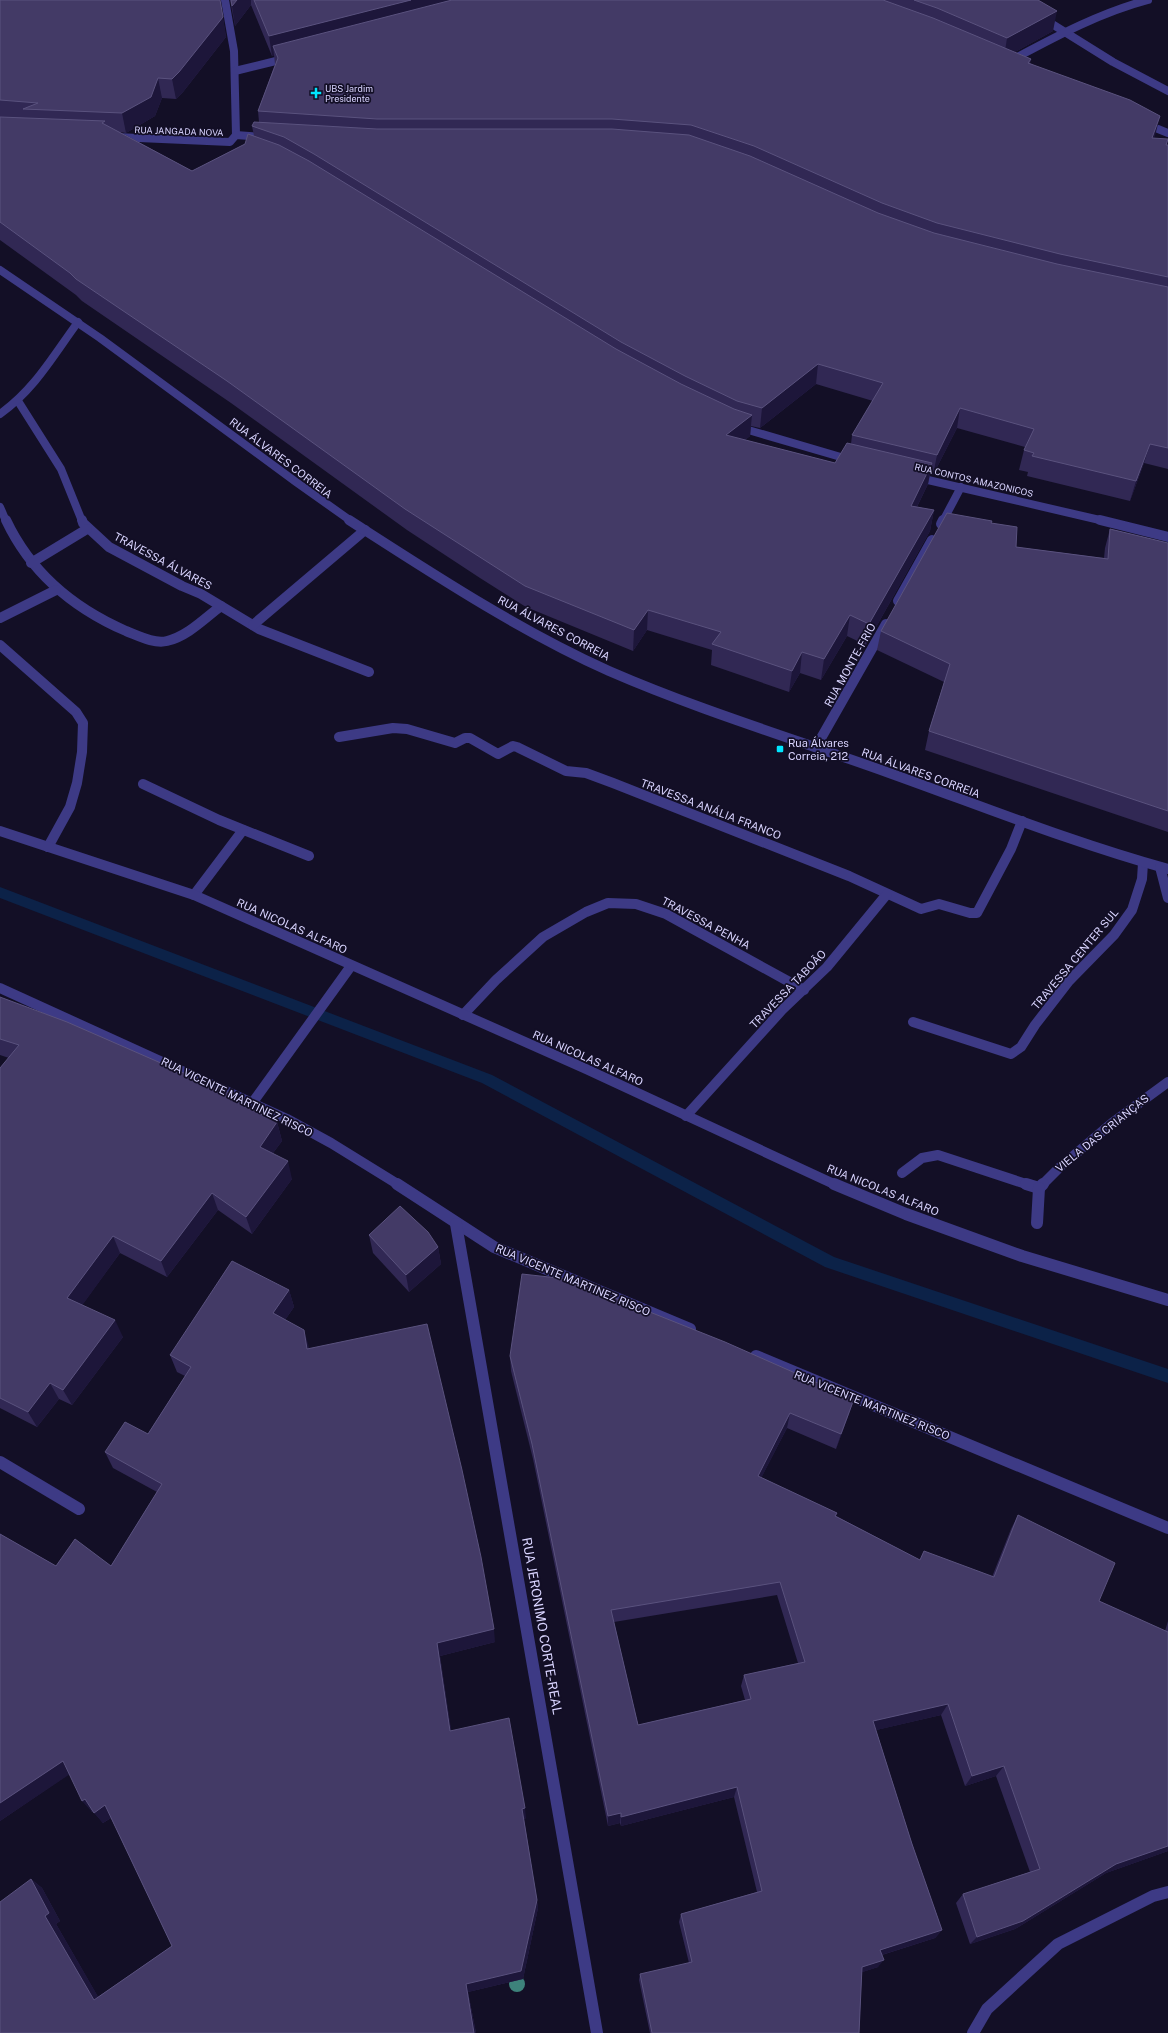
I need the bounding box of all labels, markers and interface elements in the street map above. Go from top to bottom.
place label: UBS Jardim Presidente [325,83,373,104]
marker: UBS Jardim Presidente [310,87,322,99]
street label: RUA JANGADA NOVA [134,124,224,138]
street label: RUA ÁLVARES CORREIA [227,415,335,501]
street label: RUA CONTOS AMAZONICOS [914,461,1034,499]
street label: TRAVESSA ÁLVARES [112,529,214,592]
street label: RUA ÁLVARES CORREIA [496,592,613,663]
street label: RUA MONTE-FRIO [822,621,878,709]
place label: Rua Álvares Correia, 212 [788,736,849,762]
marker: Rua Álvares Correia, 212 [775,744,785,754]
street label: RUA ÁLVARES CORREIA [860,745,982,800]
street label: TRAVESSA ANÁLIA FRANCO [639,776,783,841]
street label: TRAVESSA PENHA [660,895,752,951]
street label: RUA NICOLAS ALFARO [235,896,349,956]
street label: TRAVESSA CENTER SUL [1029,906,1121,1012]
street label: TRAVESSA TABOÃO [748,947,828,1031]
street label: RUA NICOLAS ALFARO [531,1028,645,1088]
street label: RUA VICENTE MARTINEZ RISCO [159,1055,315,1139]
street label: VIELA DAS CRIANÇAS [1053,1092,1152,1175]
street label: RUA NICOLAS ALFARO [825,1162,941,1218]
street label: RUA VICENTE MARTINEZ RISCO [494,1242,652,1318]
street label: RUA VICENTE MARTINEZ RISCO [792,1368,952,1442]
street label: RUA JERONIMO CORTE-REAL [519,1536,565,1716]

